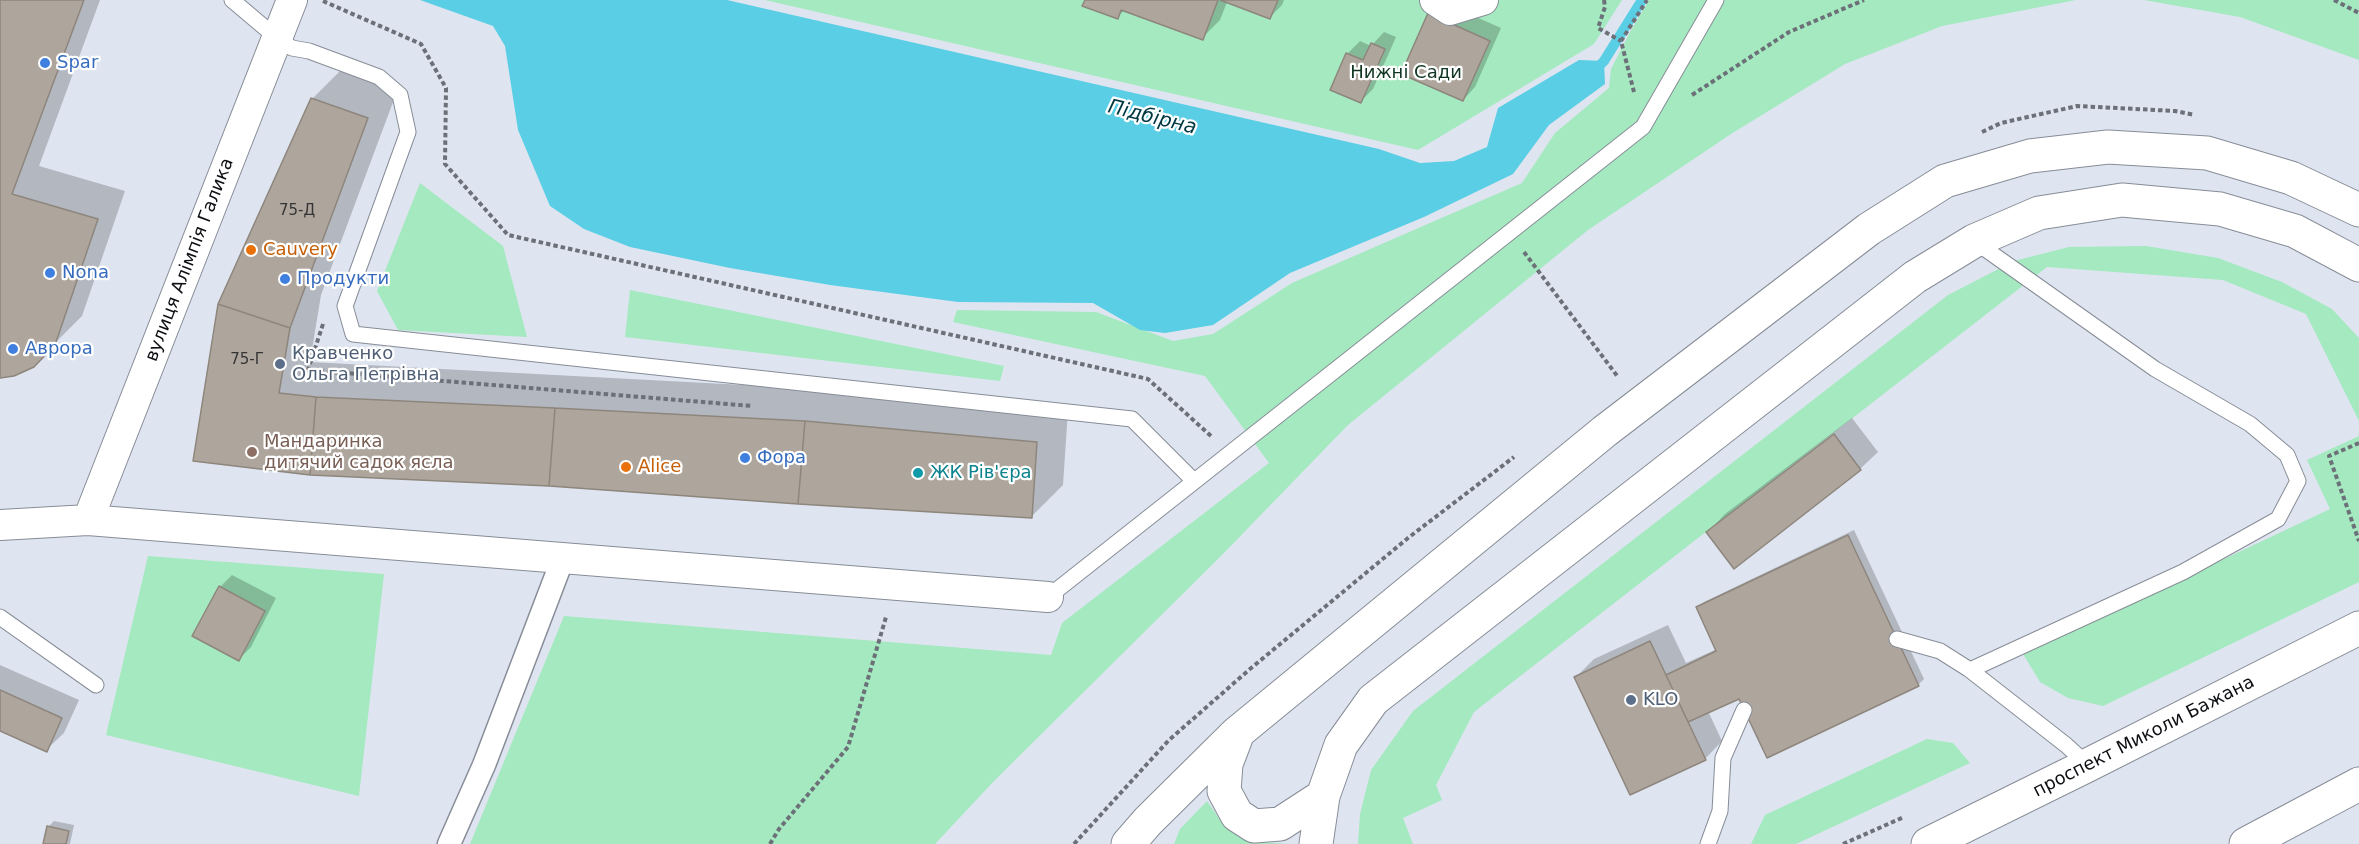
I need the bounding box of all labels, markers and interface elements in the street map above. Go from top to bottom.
place label: Spar [57,52,98,74]
marker: Spar [38,56,52,70]
park label: Нижні Сади [1350,62,1462,84]
water label: Підбірна [1105,95,1199,141]
street label: вулиця Алімпія Галика [141,155,239,365]
house number: 75-Д [279,202,315,220]
place label: Cauvery [263,239,338,261]
marker: Cauvery [244,243,258,257]
place label: Nona [62,262,109,284]
marker: Nona [43,266,57,280]
place label: Продукти [297,268,389,290]
marker: Продукти [278,272,292,286]
place label: Аврора [25,338,93,360]
marker: Аврора [6,342,20,356]
place label: Кравченко Ольга Петрівна [292,343,439,386]
house number: 75-Г [230,351,264,369]
marker: Кравченко Ольга Петрівна [273,357,287,371]
place label: Мандаринка дитячий садок ясла [264,431,453,474]
marker: Мандаринка дитячий садок ясла [245,445,259,459]
place label: Фора [757,447,806,469]
marker: Фора [738,451,752,465]
place label: Alice [638,456,681,478]
marker: Alice [619,460,633,474]
place label: ЖК Рів'єра [930,462,1032,484]
marker: ЖК Рів'єра [911,466,925,480]
street label: проспект Миколи Бажана [2030,672,2258,802]
place label: KLO [1643,689,1678,711]
marker: KLO [1624,693,1638,707]

